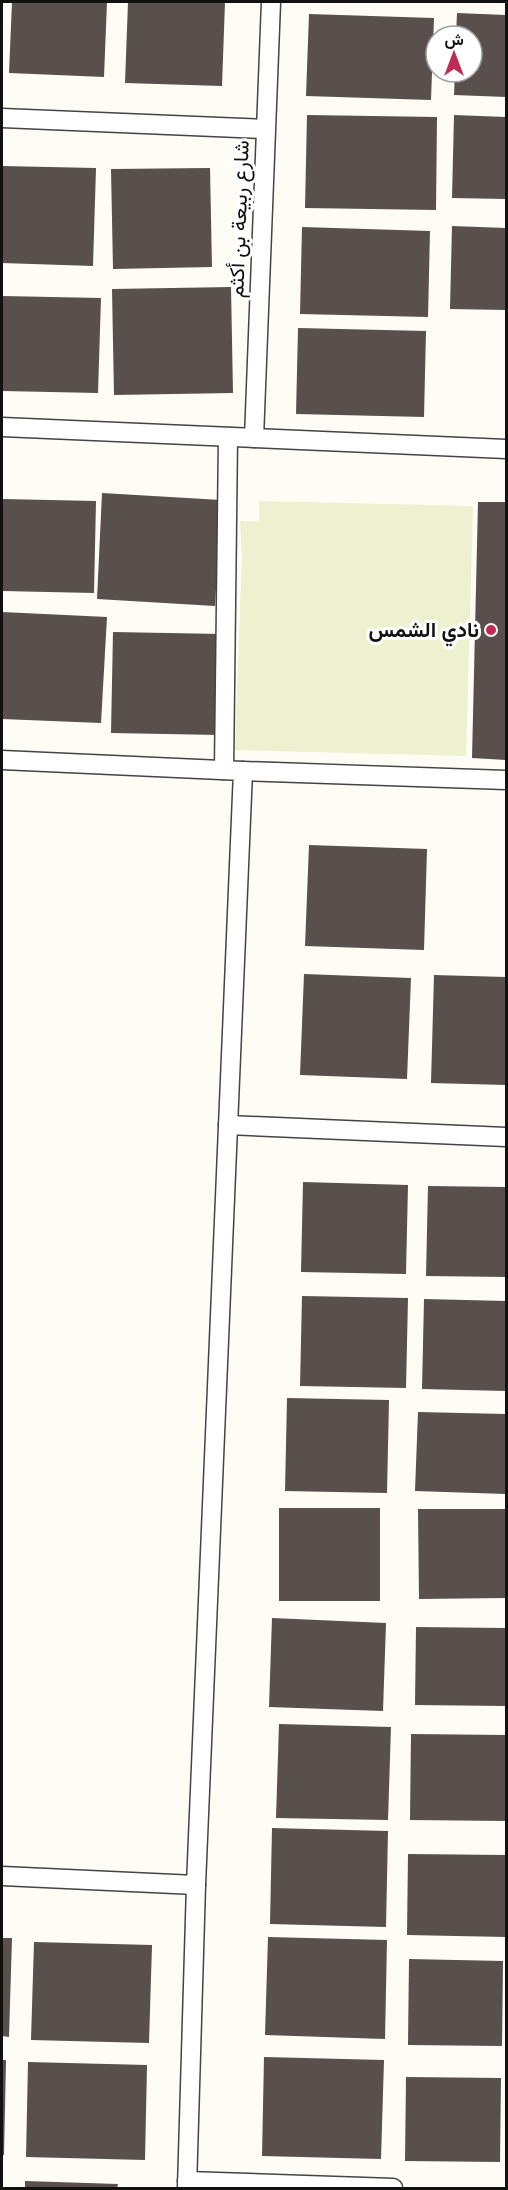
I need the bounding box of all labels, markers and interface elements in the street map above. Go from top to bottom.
north arrow [424,24,484,84]
text: ش [444,30,464,49]
street label: شارع ربيعة بن أكثم [224,140,256,298]
place label: نادي الشمس [368,618,479,647]
marker: نادي الشمس [484,623,498,637]

